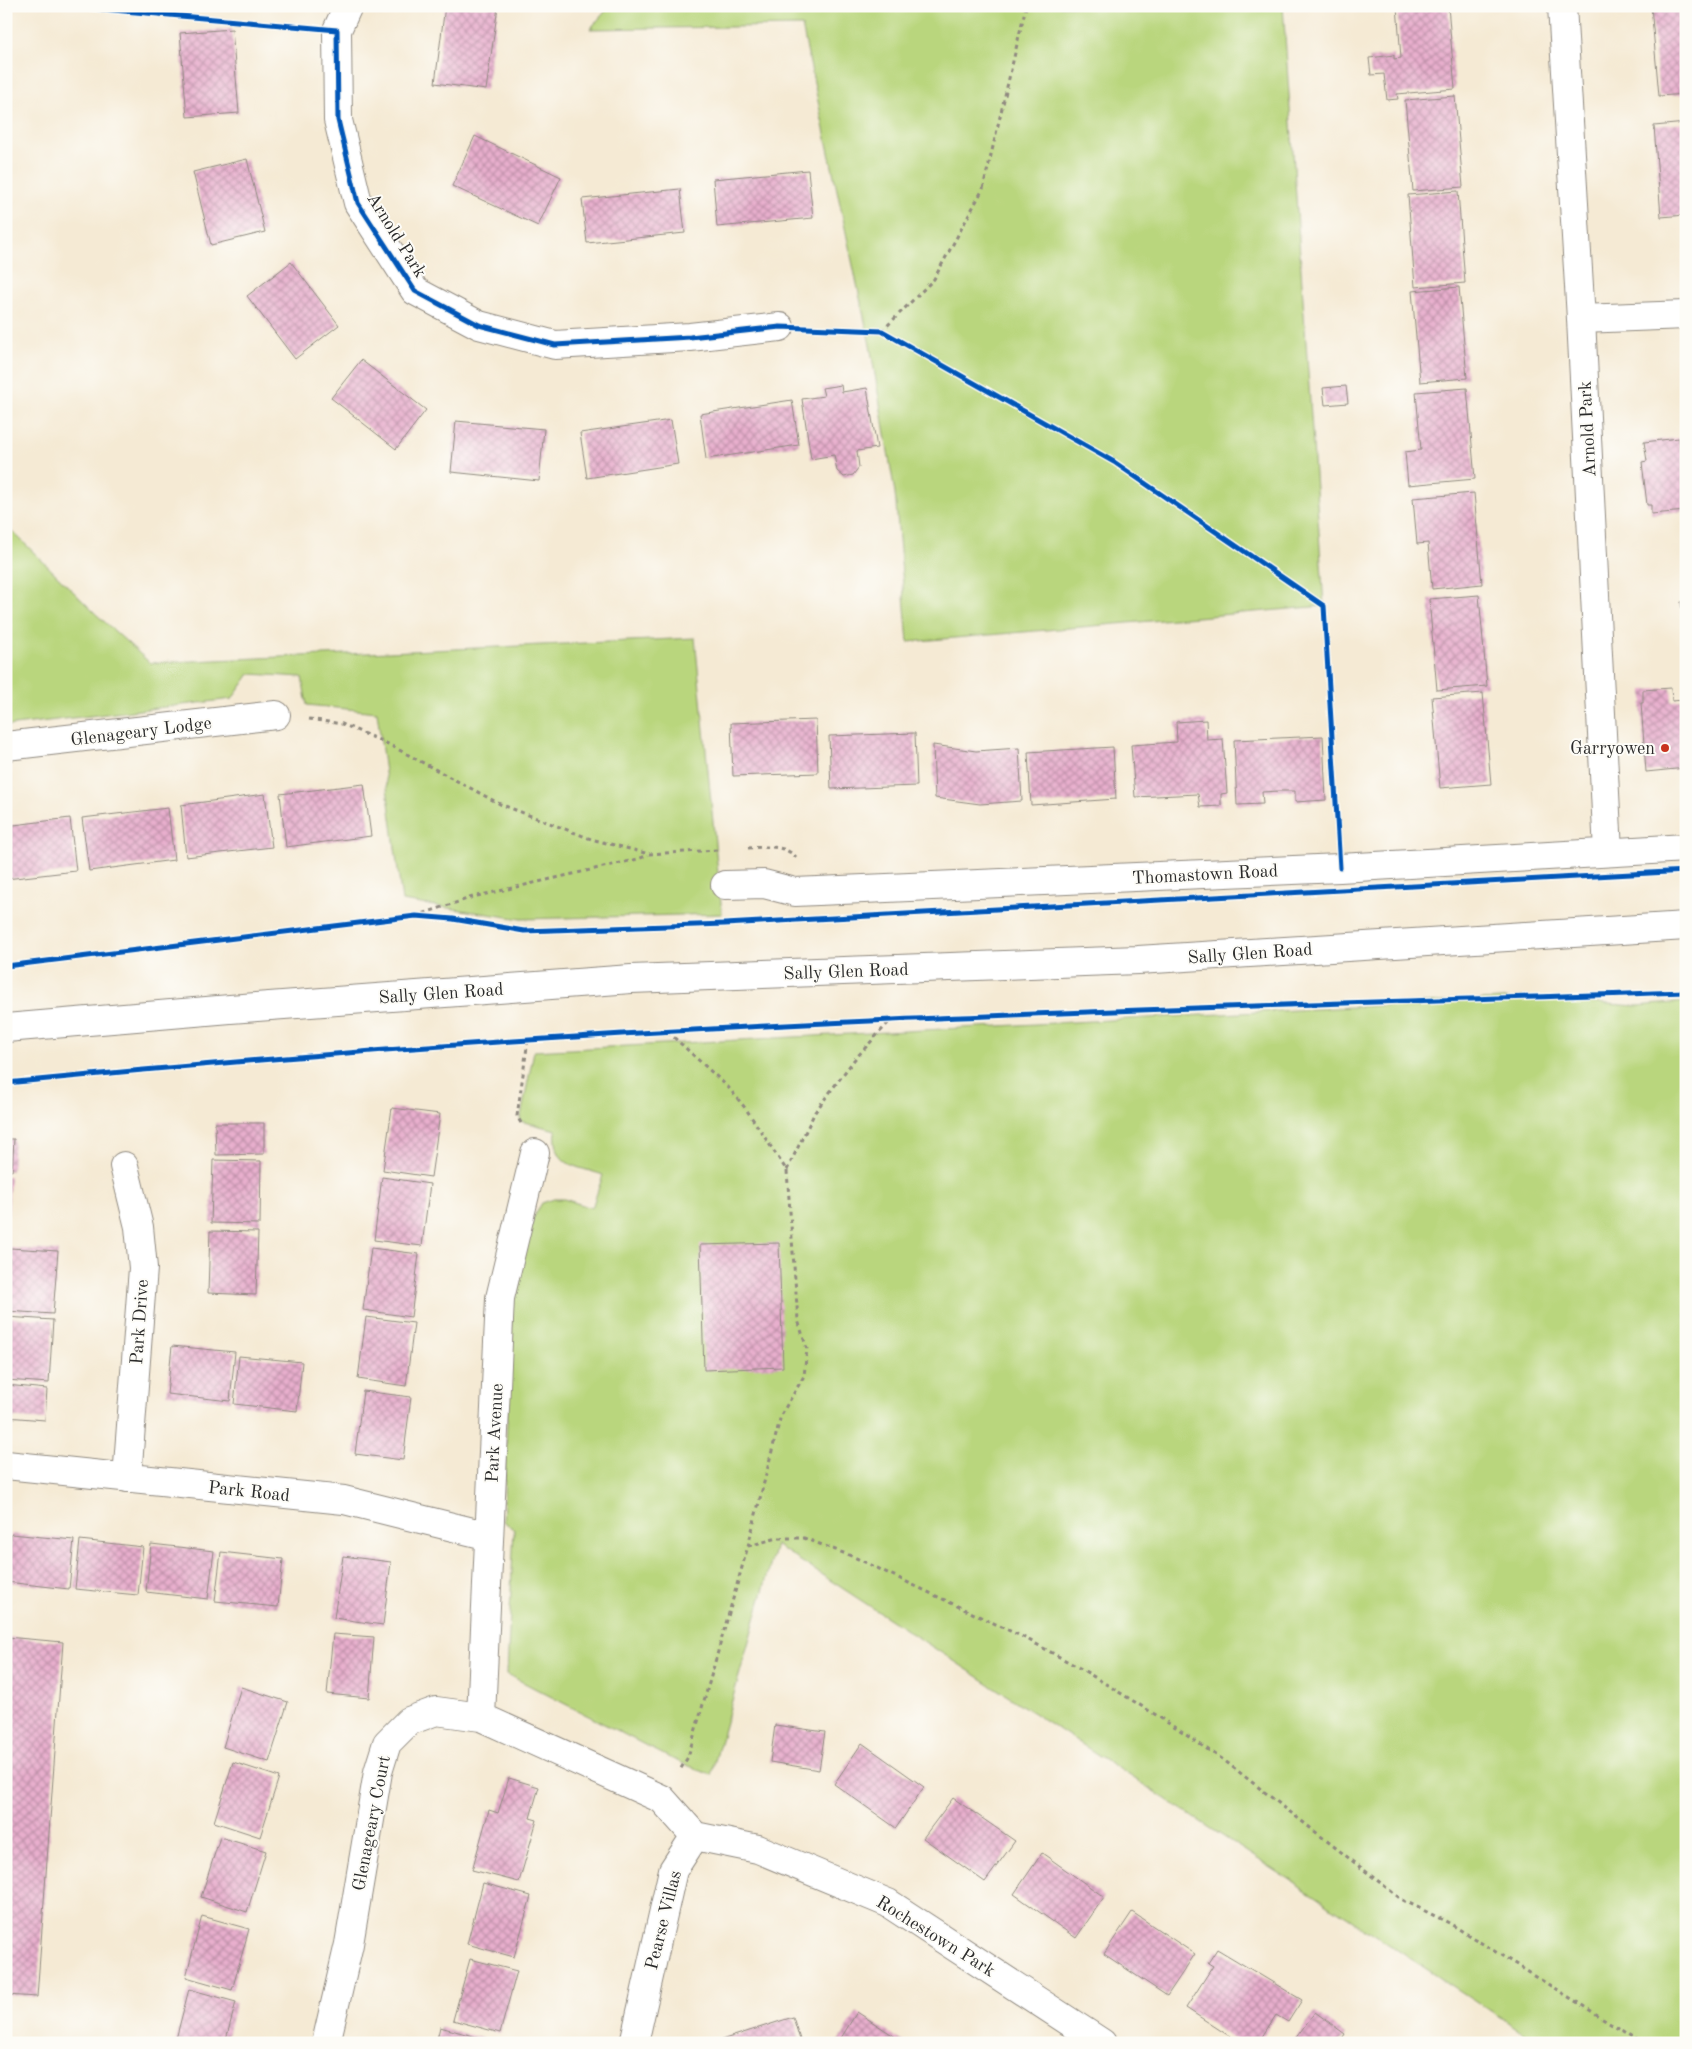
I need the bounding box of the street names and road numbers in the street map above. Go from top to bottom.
street label: Arnold Park [363,190,429,281]
street label: Arnold Park [1576,380,1600,477]
street label: Glenageary Lodge [70,714,213,750]
street label: Thomastown Road [1132,862,1279,888]
street label: Sally Glen Road [1187,941,1313,967]
street label: Sally Glen Road [783,961,909,983]
street label: Sally Glen Road [378,981,504,1007]
street label: Park Drive [128,1279,152,1365]
street label: Park Avenue [483,1383,507,1483]
street label: Park Road [207,1479,291,1505]
street label: Glenageary Court [350,1754,394,1893]
street label: Pearse Villas [643,1869,685,1972]
street label: Rochestown Park [873,1893,998,1981]

